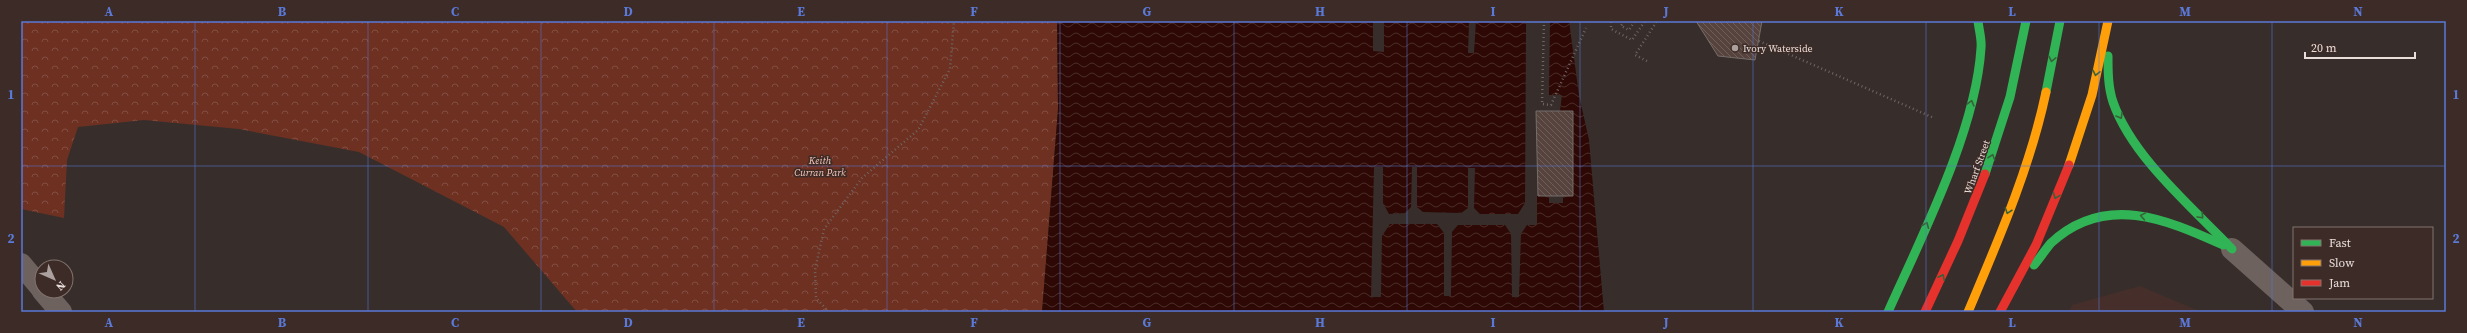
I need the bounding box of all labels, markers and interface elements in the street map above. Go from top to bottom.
text: A [105,3,114,20]
text: B [278,3,287,20]
text: C [451,3,459,20]
text: D [623,3,633,20]
text: E [797,3,805,20]
text: F [970,3,978,20]
text: G [1143,3,1152,20]
text: H [1315,3,1325,20]
text: I [1490,3,1496,20]
text: J [1662,3,1669,20]
text: K [1834,3,1844,20]
text: L [2008,3,2016,20]
text: M [2179,3,2191,20]
text: N [2353,3,2363,20]
scale bar [2305,34,2415,60]
text: 20 m [2311,40,2337,56]
place label: Ivory Waterside [1743,42,1813,55]
marker: Ivory Waterside [1730,43,1740,53]
one-way arrow [2049,56,2057,62]
one-way arrow [2093,70,2101,76]
text: 1 [7,86,15,103]
text: 1 [2452,86,2460,103]
one-way arrow [1967,100,1975,106]
one-way arrow [2115,111,2122,119]
street label: Wharf Street [1961,137,1993,196]
park label: Keith Curran Park [794,154,846,179]
one-way arrow [1987,154,1996,161]
one-way arrow [2053,193,2061,200]
one-way arrow [2004,207,2013,214]
one-way arrow [2197,211,2204,219]
one-way arrow [2140,212,2146,220]
one-way arrow [1921,221,1929,228]
legend [2293,227,2433,299]
text: 2 [7,230,15,247]
text: 2 [2452,230,2460,247]
text: Fast [2329,235,2351,251]
text: Slow [2329,255,2355,271]
north arrow [34,259,74,299]
one-way arrow [1937,274,1945,281]
text: Jam [2328,275,2350,291]
text: N [53,278,69,294]
text: A [105,314,114,331]
text: B [278,314,287,331]
text: C [451,314,459,331]
text: D [623,314,633,331]
text: E [797,314,805,331]
text: F [970,314,978,331]
text: G [1143,314,1152,331]
text: H [1315,314,1325,331]
text: I [1490,314,1496,331]
text: J [1662,314,1669,331]
text: K [1834,314,1844,331]
text: L [2008,314,2016,331]
text: M [2179,314,2191,331]
text: N [2353,314,2363,331]

